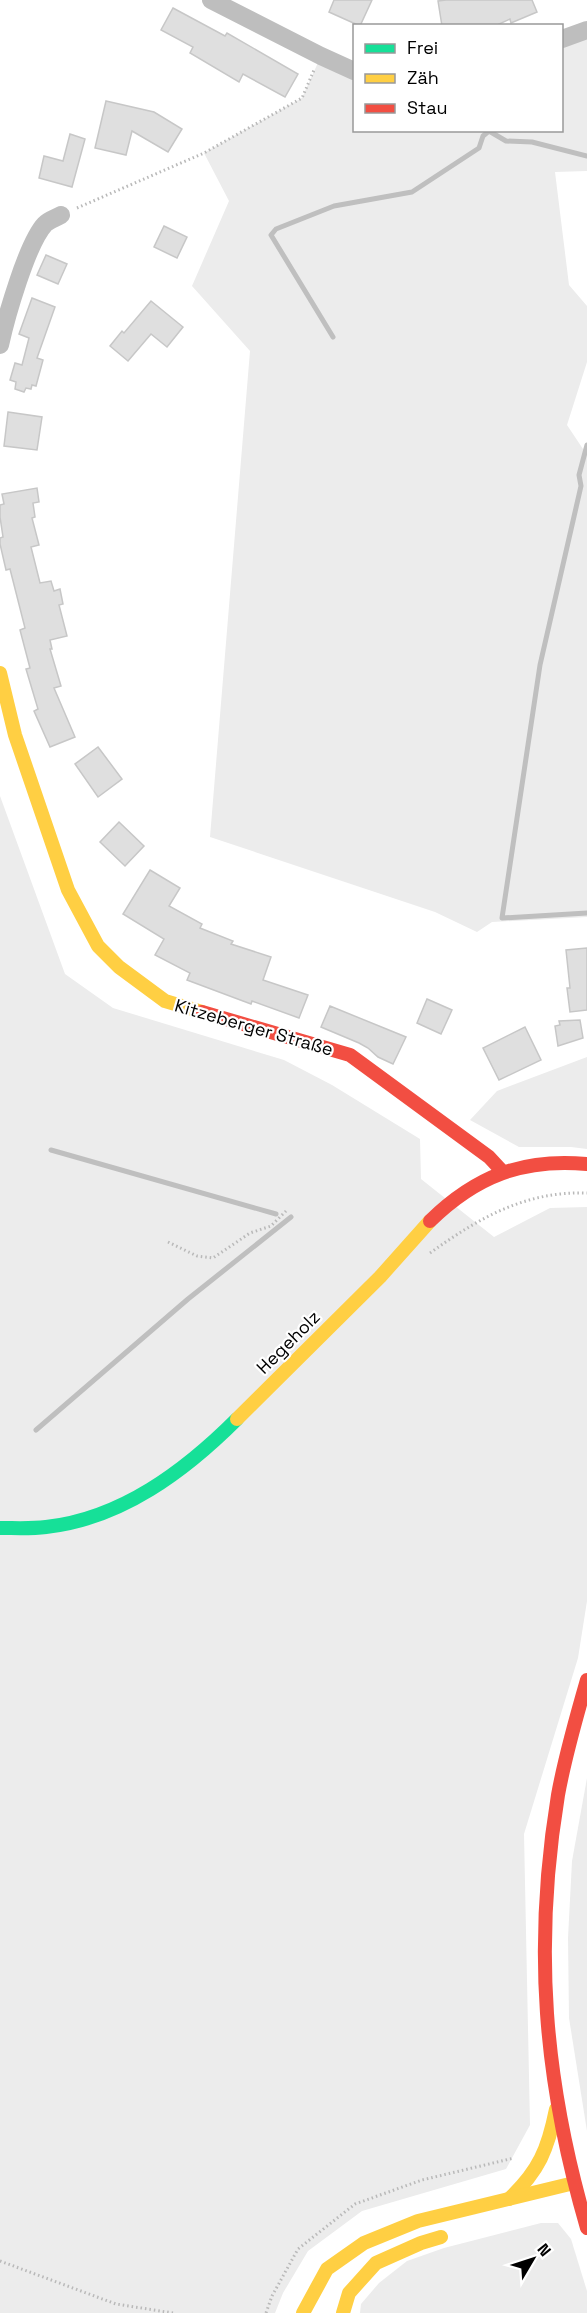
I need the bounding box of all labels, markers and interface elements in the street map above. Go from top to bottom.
legend [353,24,563,132]
text: Frei [407,36,438,59]
text: Zäh [407,66,439,89]
text: Stau [407,96,447,119]
street label: Kitzeberger Straße [172,993,336,1061]
street label: Hegeholz [251,1305,325,1379]
north arrow [503,2229,563,2289]
text: N [533,2239,556,2261]

